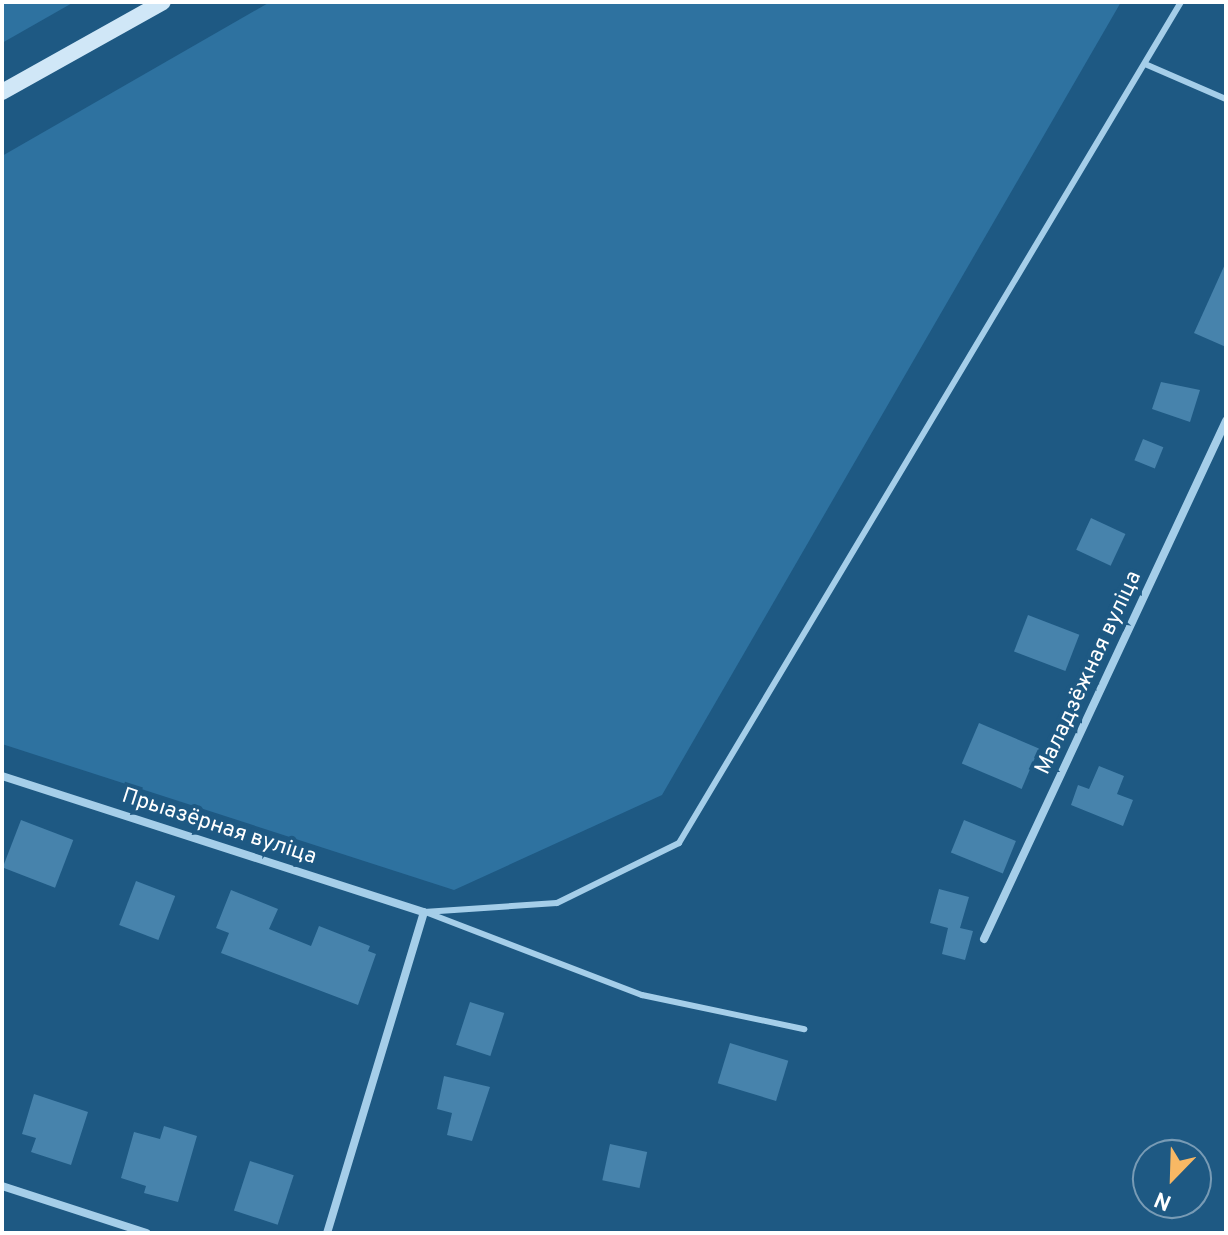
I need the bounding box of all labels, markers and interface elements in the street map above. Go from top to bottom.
street label: Маладзёжная вуліца [1030,567,1148,779]
street label: Прыазёрная вуліца [118,783,320,871]
north arrow [1132,1139,1212,1219]
text: N [1151,1184,1176,1215]

